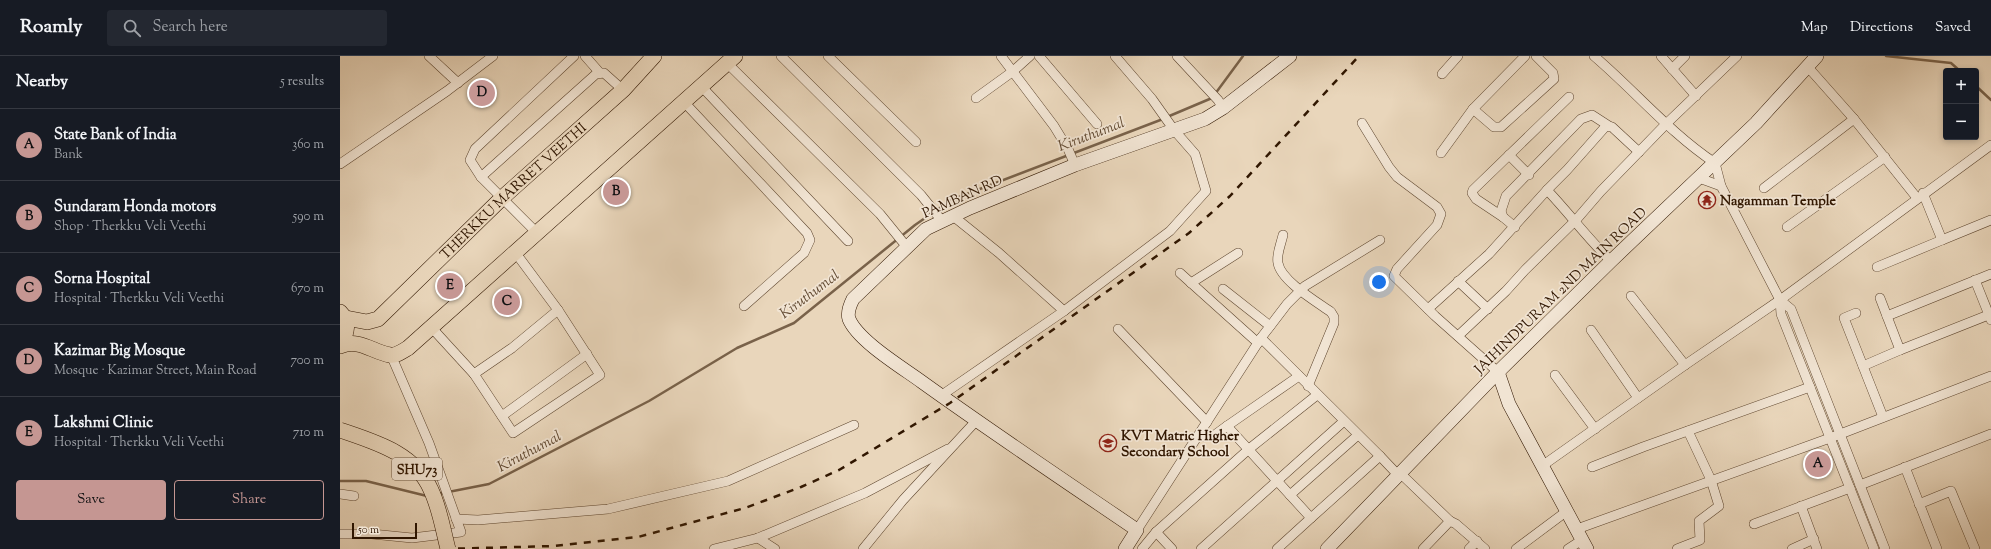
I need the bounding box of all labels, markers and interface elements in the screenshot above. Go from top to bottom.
search box [107,10,387,46]
text: Roamly [20,14,83,41]
icon: search [121,17,143,39]
text: Search here [153,17,228,38]
text: Map [1801,18,1828,38]
text: Directions [1850,18,1913,38]
text: Saved [1935,18,1971,38]
map controls [1943,68,1979,140]
button: + [1943,68,1979,104]
text: Nearby [16,70,68,94]
text: 5 results [280,73,324,91]
pin: D [469,78,495,108]
button: − [1943,104,1979,140]
water label: Kiruthumal [1055,113,1128,158]
street label: THERKKU MARRET VEETHI [437,119,592,265]
text: State Bank of India [54,125,177,146]
text: A [24,136,34,154]
text: 360 m [292,136,324,154]
text: Bank [54,146,83,164]
street label: PAMBAN RD [919,171,1006,224]
pin: B [603,177,629,207]
temple icon: Nagamman Temple [1697,190,1717,210]
place label: Nagamman Temple [1720,192,1837,212]
text: Sundaram Honda motors [54,197,216,218]
street label: JAIHINDPURAM 2ND MAIN ROAD [1470,203,1652,380]
text: B [25,208,33,226]
text: 590 m [293,208,324,226]
text: Shop · Therkku Veli Veethi [54,218,206,236]
water label: Kiruthumal [776,266,844,325]
text: Sorna Hospital [54,269,150,290]
pin: E [437,271,463,301]
your location [1369,272,1389,292]
text: C [24,280,34,298]
text: 670 m [291,280,324,298]
pin: C [494,287,520,317]
text: Hospital · Therkku Veli Veethi [54,290,224,308]
text: Kazimar Big Mosque [54,341,185,362]
text: D [24,352,34,370]
text: 700 m [290,352,324,370]
text: Mosque · Kazimar Street, Main Road [54,362,257,380]
text: Lakshmi Clinic [54,413,153,434]
text: E [25,424,33,442]
text: 710 m [293,424,324,442]
water label: Kiruthumal [494,427,566,478]
place label: KVT Matric Higher Secondary School [1121,427,1240,463]
school or university icon: KVT Matric Higher Secondary School [1098,433,1118,453]
text: Hospital · Therkku Veli Veethi [54,434,224,452]
pin: A [1805,449,1831,479]
road number: SHU73 [392,458,442,480]
button: Save [16,480,166,520]
button: Share [174,480,324,520]
scale bar [352,521,417,540]
text: 50 m [358,522,379,538]

